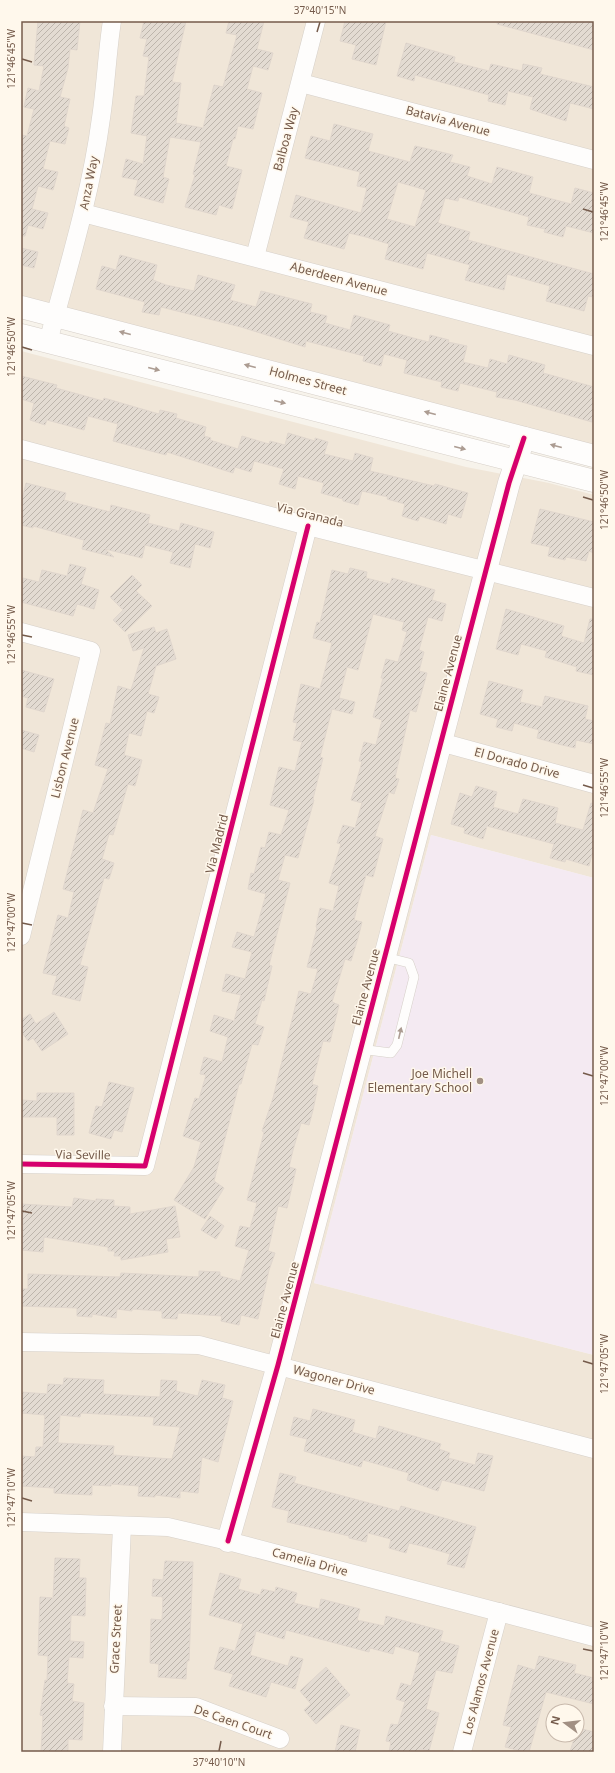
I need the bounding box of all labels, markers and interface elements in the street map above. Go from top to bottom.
text: 37°40'15"N [294,3,346,17]
text: 121°46'45"W [4,28,18,89]
street label: Batavia Avenue [404,101,492,140]
street label: Balboa Way [269,104,302,173]
street label: Anza Way [75,154,102,211]
text: 121°46'45"W [597,181,611,242]
street label: Aberdeen Avenue [289,257,390,300]
text: 121°46'50"W [4,316,18,377]
one-way arrow [118,330,131,336]
street label: Holmes Street [267,362,349,399]
one-way arrow [244,363,256,369]
one-way arrow [148,367,160,373]
one-way arrow [274,399,286,405]
one-way arrow [424,410,436,416]
one-way arrow [550,443,562,449]
one-way arrow [454,445,466,451]
text: 121°46'50"W [597,469,611,530]
street label: Via Granada [275,498,345,531]
text: 121°46'55"W [4,604,18,665]
street label: Elaine Avenue [429,632,466,713]
street label: Lisbon Avenue [46,716,83,800]
street label: El Dorado Drive [473,743,562,782]
text: 121°46'55"W [597,757,611,818]
street label: Via Madrid [201,812,232,875]
text: 121°47'00"W [4,892,18,953]
street label: Elaine Avenue [347,946,384,1027]
one-way arrow [397,1027,403,1040]
text: 121°47'00"W [597,1045,611,1106]
place label: Joe Michell Elementary School [367,1065,472,1096]
marker: Joe Michell Elementary School [475,1076,485,1086]
street label: Via Seville [55,1146,111,1163]
text: 121°47'05"W [4,1180,18,1241]
street label: Elaine Avenue [266,1259,303,1340]
text: 121°47'05"W [597,1333,611,1394]
street label: Wagoner Drive [291,1360,377,1399]
text: 121°47'10"W [4,1467,18,1528]
street label: Camelia Drive [270,1543,350,1580]
street label: Grace Street [105,1603,126,1674]
text: 121°47'10"W [597,1620,611,1681]
street label: Los Alamos Avenue [458,1627,503,1737]
street label: De Caen Court [192,1700,275,1743]
north arrow [545,1703,585,1743]
text: N [546,1714,563,1727]
text: 37°40'10"N [193,1755,245,1769]

